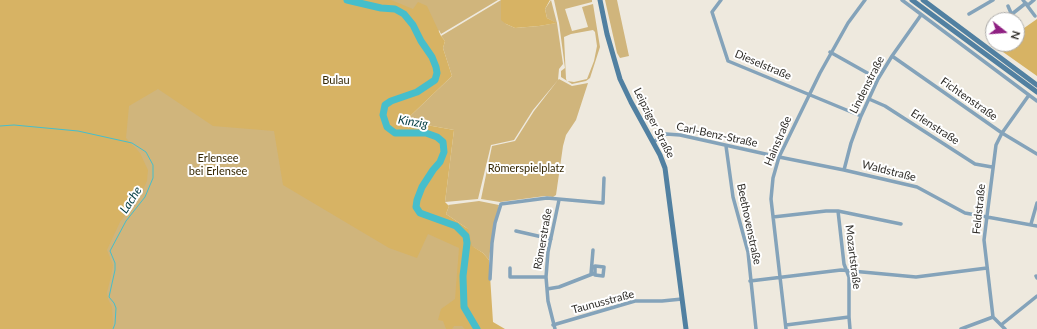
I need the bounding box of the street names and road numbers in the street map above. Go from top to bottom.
street label: Dieselstraße [733,47,793,83]
street label: Lindenstraße [847,54,887,116]
street label: Fichtenstraße [938,75,1000,123]
street label: Leipziger Straße [631,86,677,160]
street label: Erlenstraße [908,106,962,148]
street label: Hainstraße [762,114,794,168]
street label: Carl-Benz-Straße [675,120,759,150]
street label: Waldstraße [861,158,917,184]
street label: Beethovenstraße [734,182,764,266]
street label: Feldstraße [970,183,988,235]
street label: Römerstraße [531,207,555,271]
street label: Mozartstraße [842,224,864,290]
street label: Taunusstraße [570,287,636,317]

